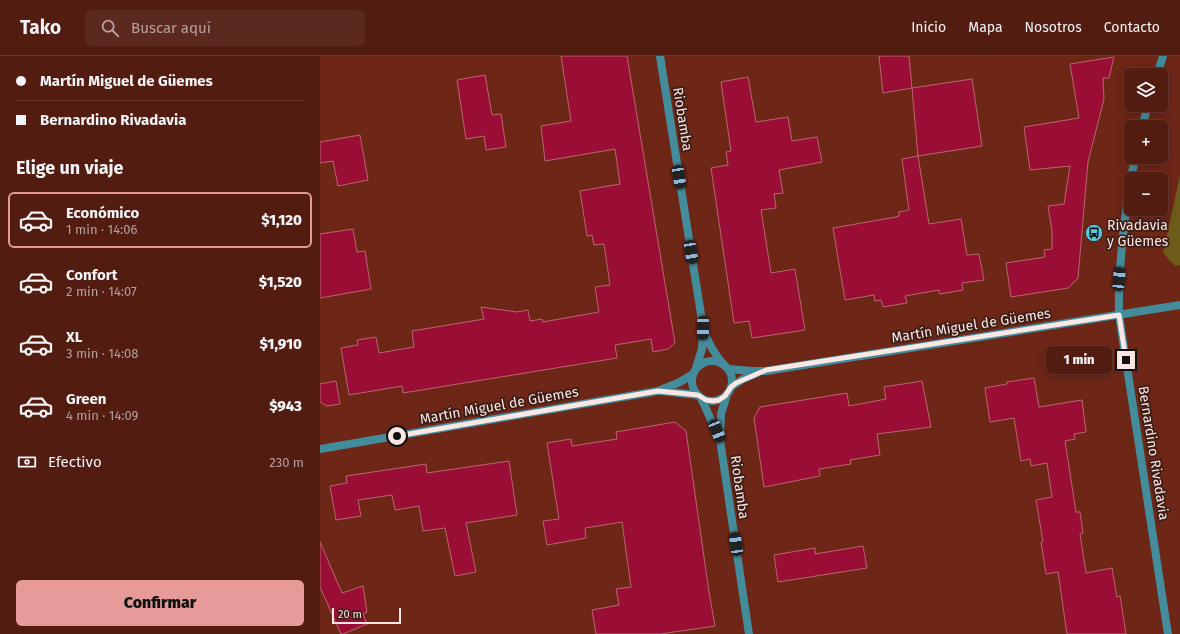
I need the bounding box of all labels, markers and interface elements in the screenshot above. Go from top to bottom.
search box [85,10,365,46]
text: Tako [20,16,61,39]
icon: search [99,17,121,39]
text: Buscar aquí [131,19,211,37]
text: Inicio [911,19,946,36]
text: Mapa [968,19,1003,36]
text: Nosotros [1025,19,1082,36]
text: Contacto [1104,19,1160,36]
map controls [1124,68,1168,216]
button: layers [1124,68,1168,112]
text: Martín Miguel de Güemes [40,72,213,90]
street label: Riobamba [669,86,696,152]
text: Bernardino Rivadavia [40,111,186,129]
button: + [1124,120,1168,164]
text: Elige un viaje [16,157,123,179]
car [671,164,687,190]
button: − [1124,172,1168,216]
icon: car [18,202,54,238]
text: Económico [66,204,139,222]
text: $1,120 [261,211,302,229]
place label: Rivadavia y Güemes [1107,217,1169,250]
text: 1 min · 14:06 [66,222,137,237]
bus stop icon: Rivadavia y Güemes [1084,223,1104,243]
car [683,239,699,265]
icon: car [18,264,54,300]
text: Confort [66,266,118,284]
car [1112,267,1126,291]
text: $1,520 [259,273,302,291]
text: 2 min · 14:07 [66,284,137,299]
street label: Martín Miguel de Güemes [890,304,1052,346]
car [697,316,709,340]
icon: car [18,326,54,362]
text: XL [66,328,82,346]
text: $1,910 [260,335,302,353]
text: 3 min · 14:08 [66,346,138,361]
callout: 1 min [1046,346,1112,374]
route end [1117,351,1135,369]
text: 1 min [1063,352,1095,367]
street label: Martín Miguel de Güemes [418,383,580,428]
street label: Bernardino Rivadavia [1134,385,1173,521]
icon: car [18,388,54,424]
text: Green [66,390,106,408]
text: $943 [269,397,302,415]
text: 4 min · 14:09 [66,408,138,423]
car [707,418,727,444]
route start [388,427,406,445]
icon: cash [16,451,38,473]
text: Efectivo [48,453,102,471]
street label: Riobamba [727,454,752,520]
text: 230 m [269,455,304,470]
car [728,531,744,557]
button: Confirmar [16,580,304,626]
scale bar [332,606,401,625]
text: 20 m [338,608,362,621]

